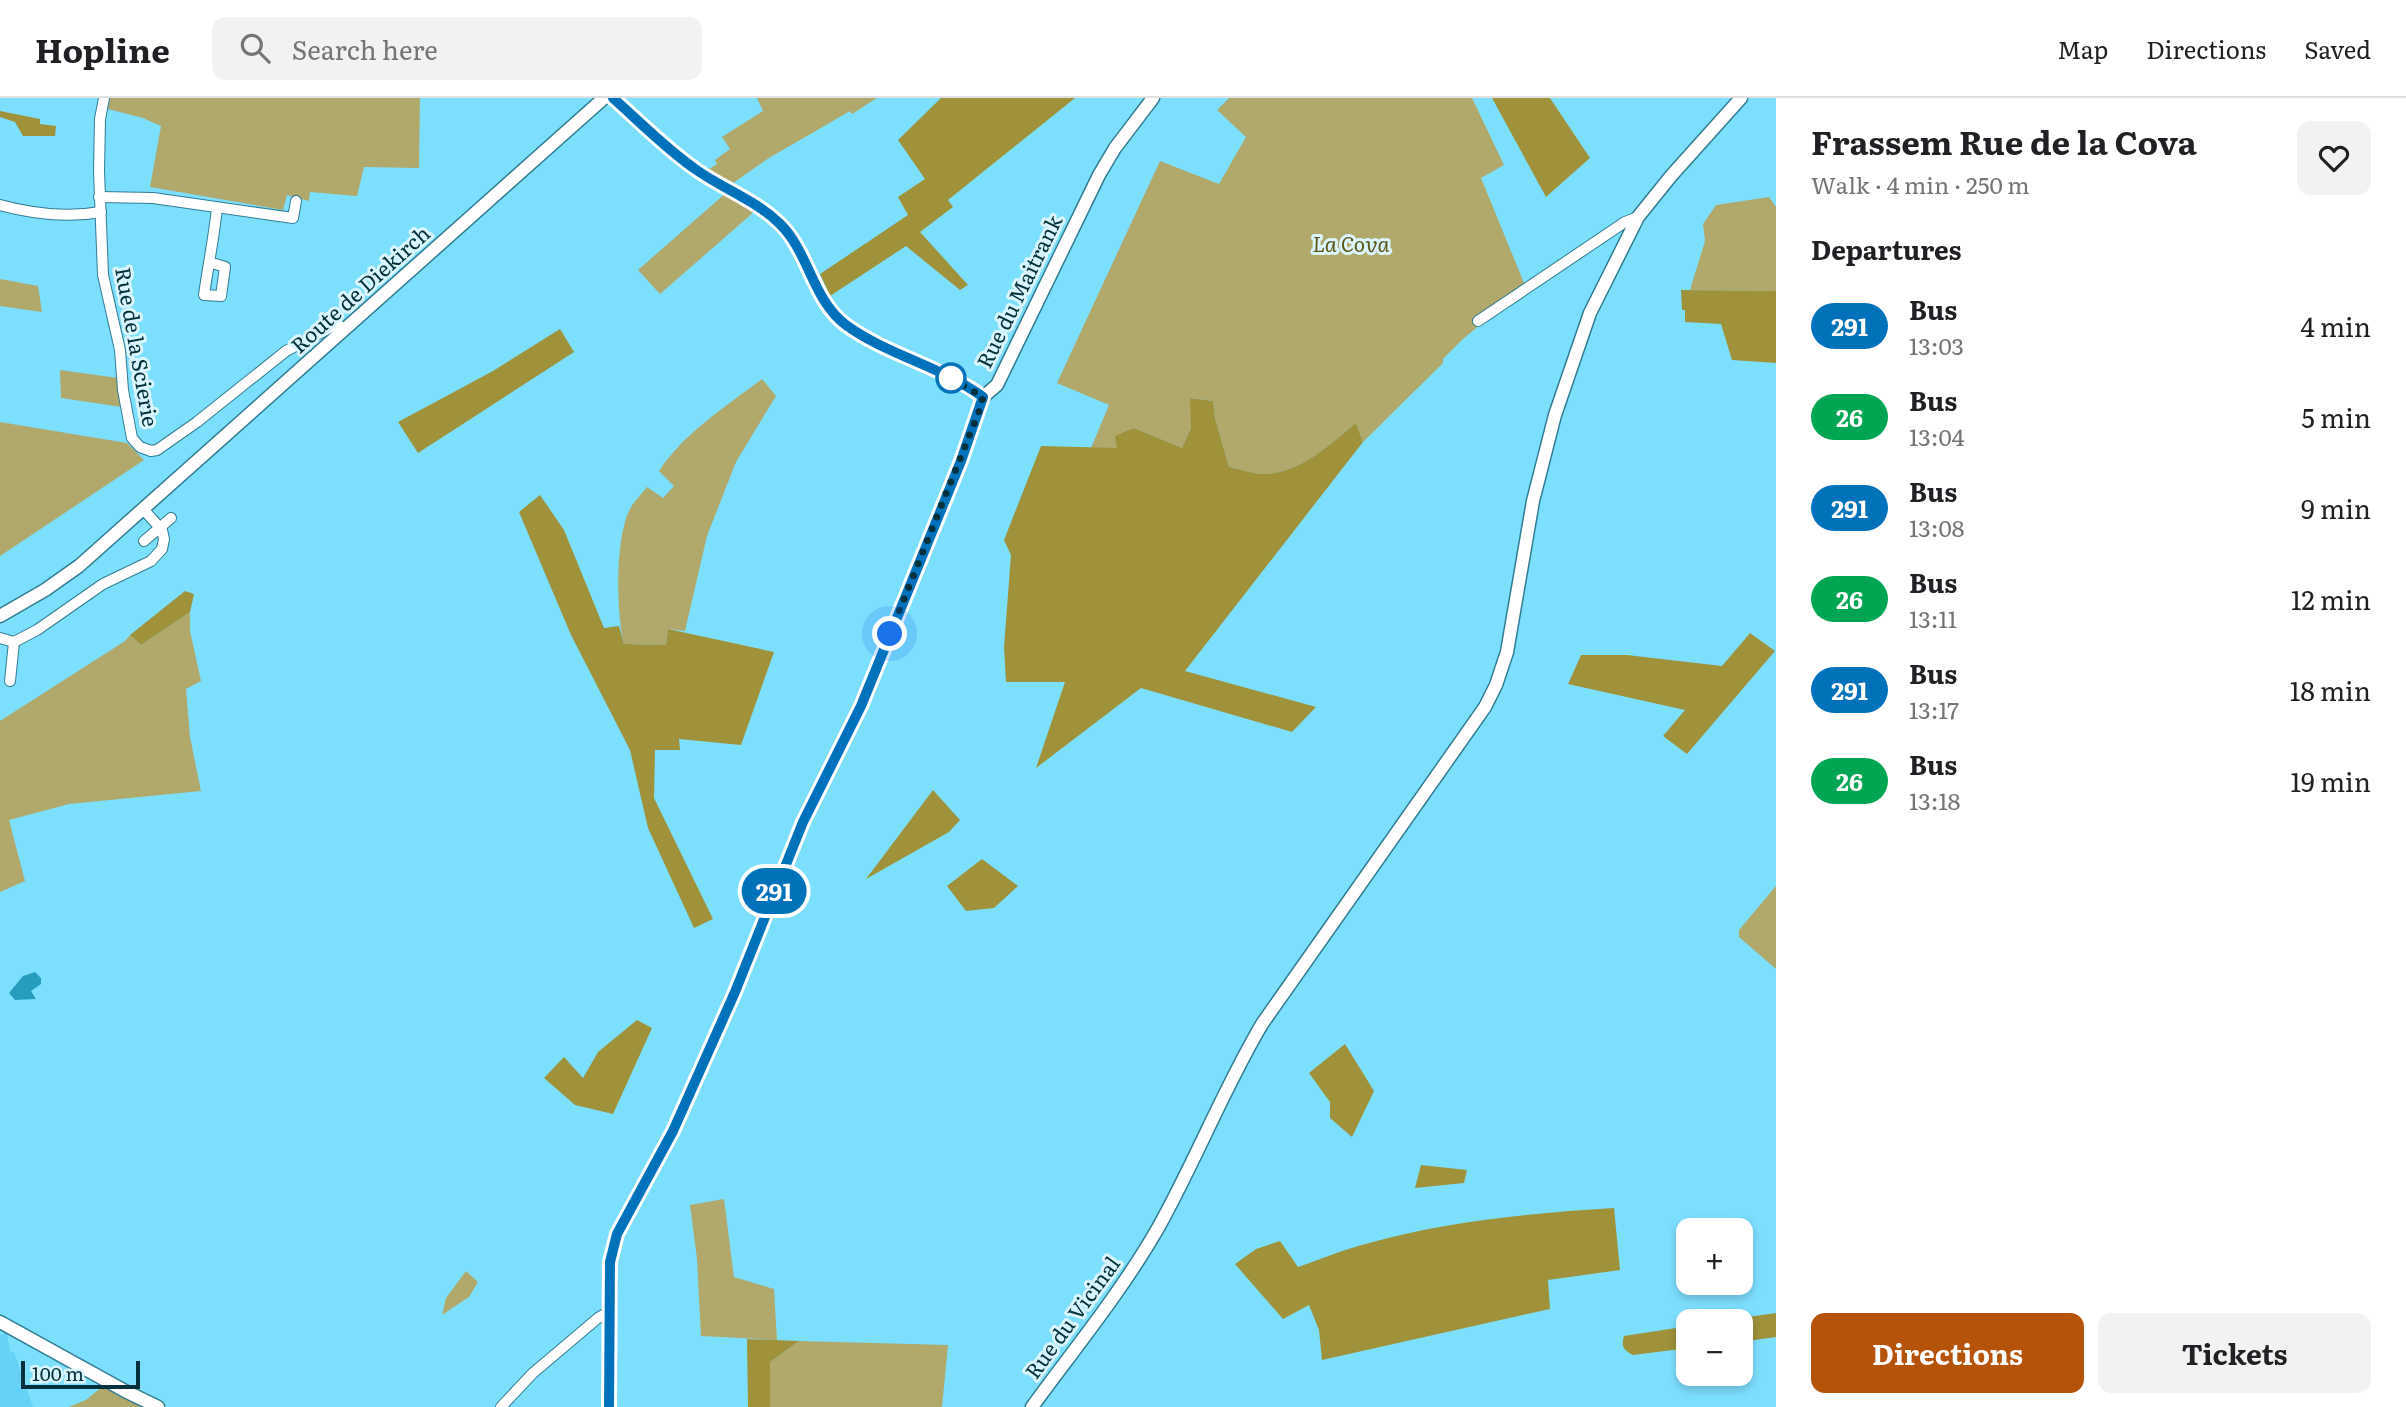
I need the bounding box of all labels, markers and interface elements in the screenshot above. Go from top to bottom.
search box [212,17,702,80]
text: Hopline [35,24,170,73]
icon: search [236,29,274,67]
text: Search here [292,29,438,68]
text: Map [2057,31,2108,66]
text: Directions [2146,31,2266,66]
text: Saved [2304,31,2371,66]
text: Frassem Rue de la Cova [1811,116,2197,165]
button: heart [2297,121,2371,195]
text: Walk · 4 min · 250 m [1811,167,2030,201]
street label: Rue du Maitrank [967,209,1068,373]
street label: Route de Diekirch [283,217,436,359]
park label: La Cova [1312,227,1390,258]
text: Departures [1811,229,1962,268]
street label: Rue de la Scierie [109,264,168,429]
text: Bus [1909,289,1957,328]
text: 4 min [2300,306,2371,345]
text: 291 [1831,308,1868,343]
text: 13:03 [1909,328,1964,362]
unlabelled marker [936,363,966,393]
text: Bus [1909,380,1957,419]
text: 5 min [2302,397,2371,436]
text: 26 [1836,399,1863,434]
text: 13:04 [1909,419,1964,453]
text: Bus [1909,471,1957,510]
text: 9 min [2301,488,2371,527]
text: 291 [1831,490,1868,525]
text: 13:08 [1909,510,1964,544]
text: Bus [1909,562,1957,601]
text: 12 min [2291,579,2371,618]
text: 26 [1836,581,1863,616]
text: 13:11 [1909,601,1957,635]
your location [872,616,907,651]
text: Bus [1909,653,1957,692]
text: 18 min [2290,670,2371,709]
text: 291 [1831,672,1868,707]
text: 13:17 [1909,692,1959,726]
text: Bus [1909,744,1957,783]
text: 19 min [2291,761,2371,800]
text: 26 [1836,763,1863,798]
text: 13:18 [1909,783,1961,817]
line badge: 291 [734,868,814,914]
text: 291 [756,873,792,908]
map controls [1676,1218,1753,1386]
button: + [1676,1218,1753,1295]
street label: Rue du Vicinal [1016,1249,1126,1384]
button: − [1676,1309,1753,1386]
button: Directions [1811,1313,2084,1393]
button: Tickets [2098,1313,2371,1393]
scale bar [21,1358,140,1390]
text: 100 m [32,1359,84,1387]

